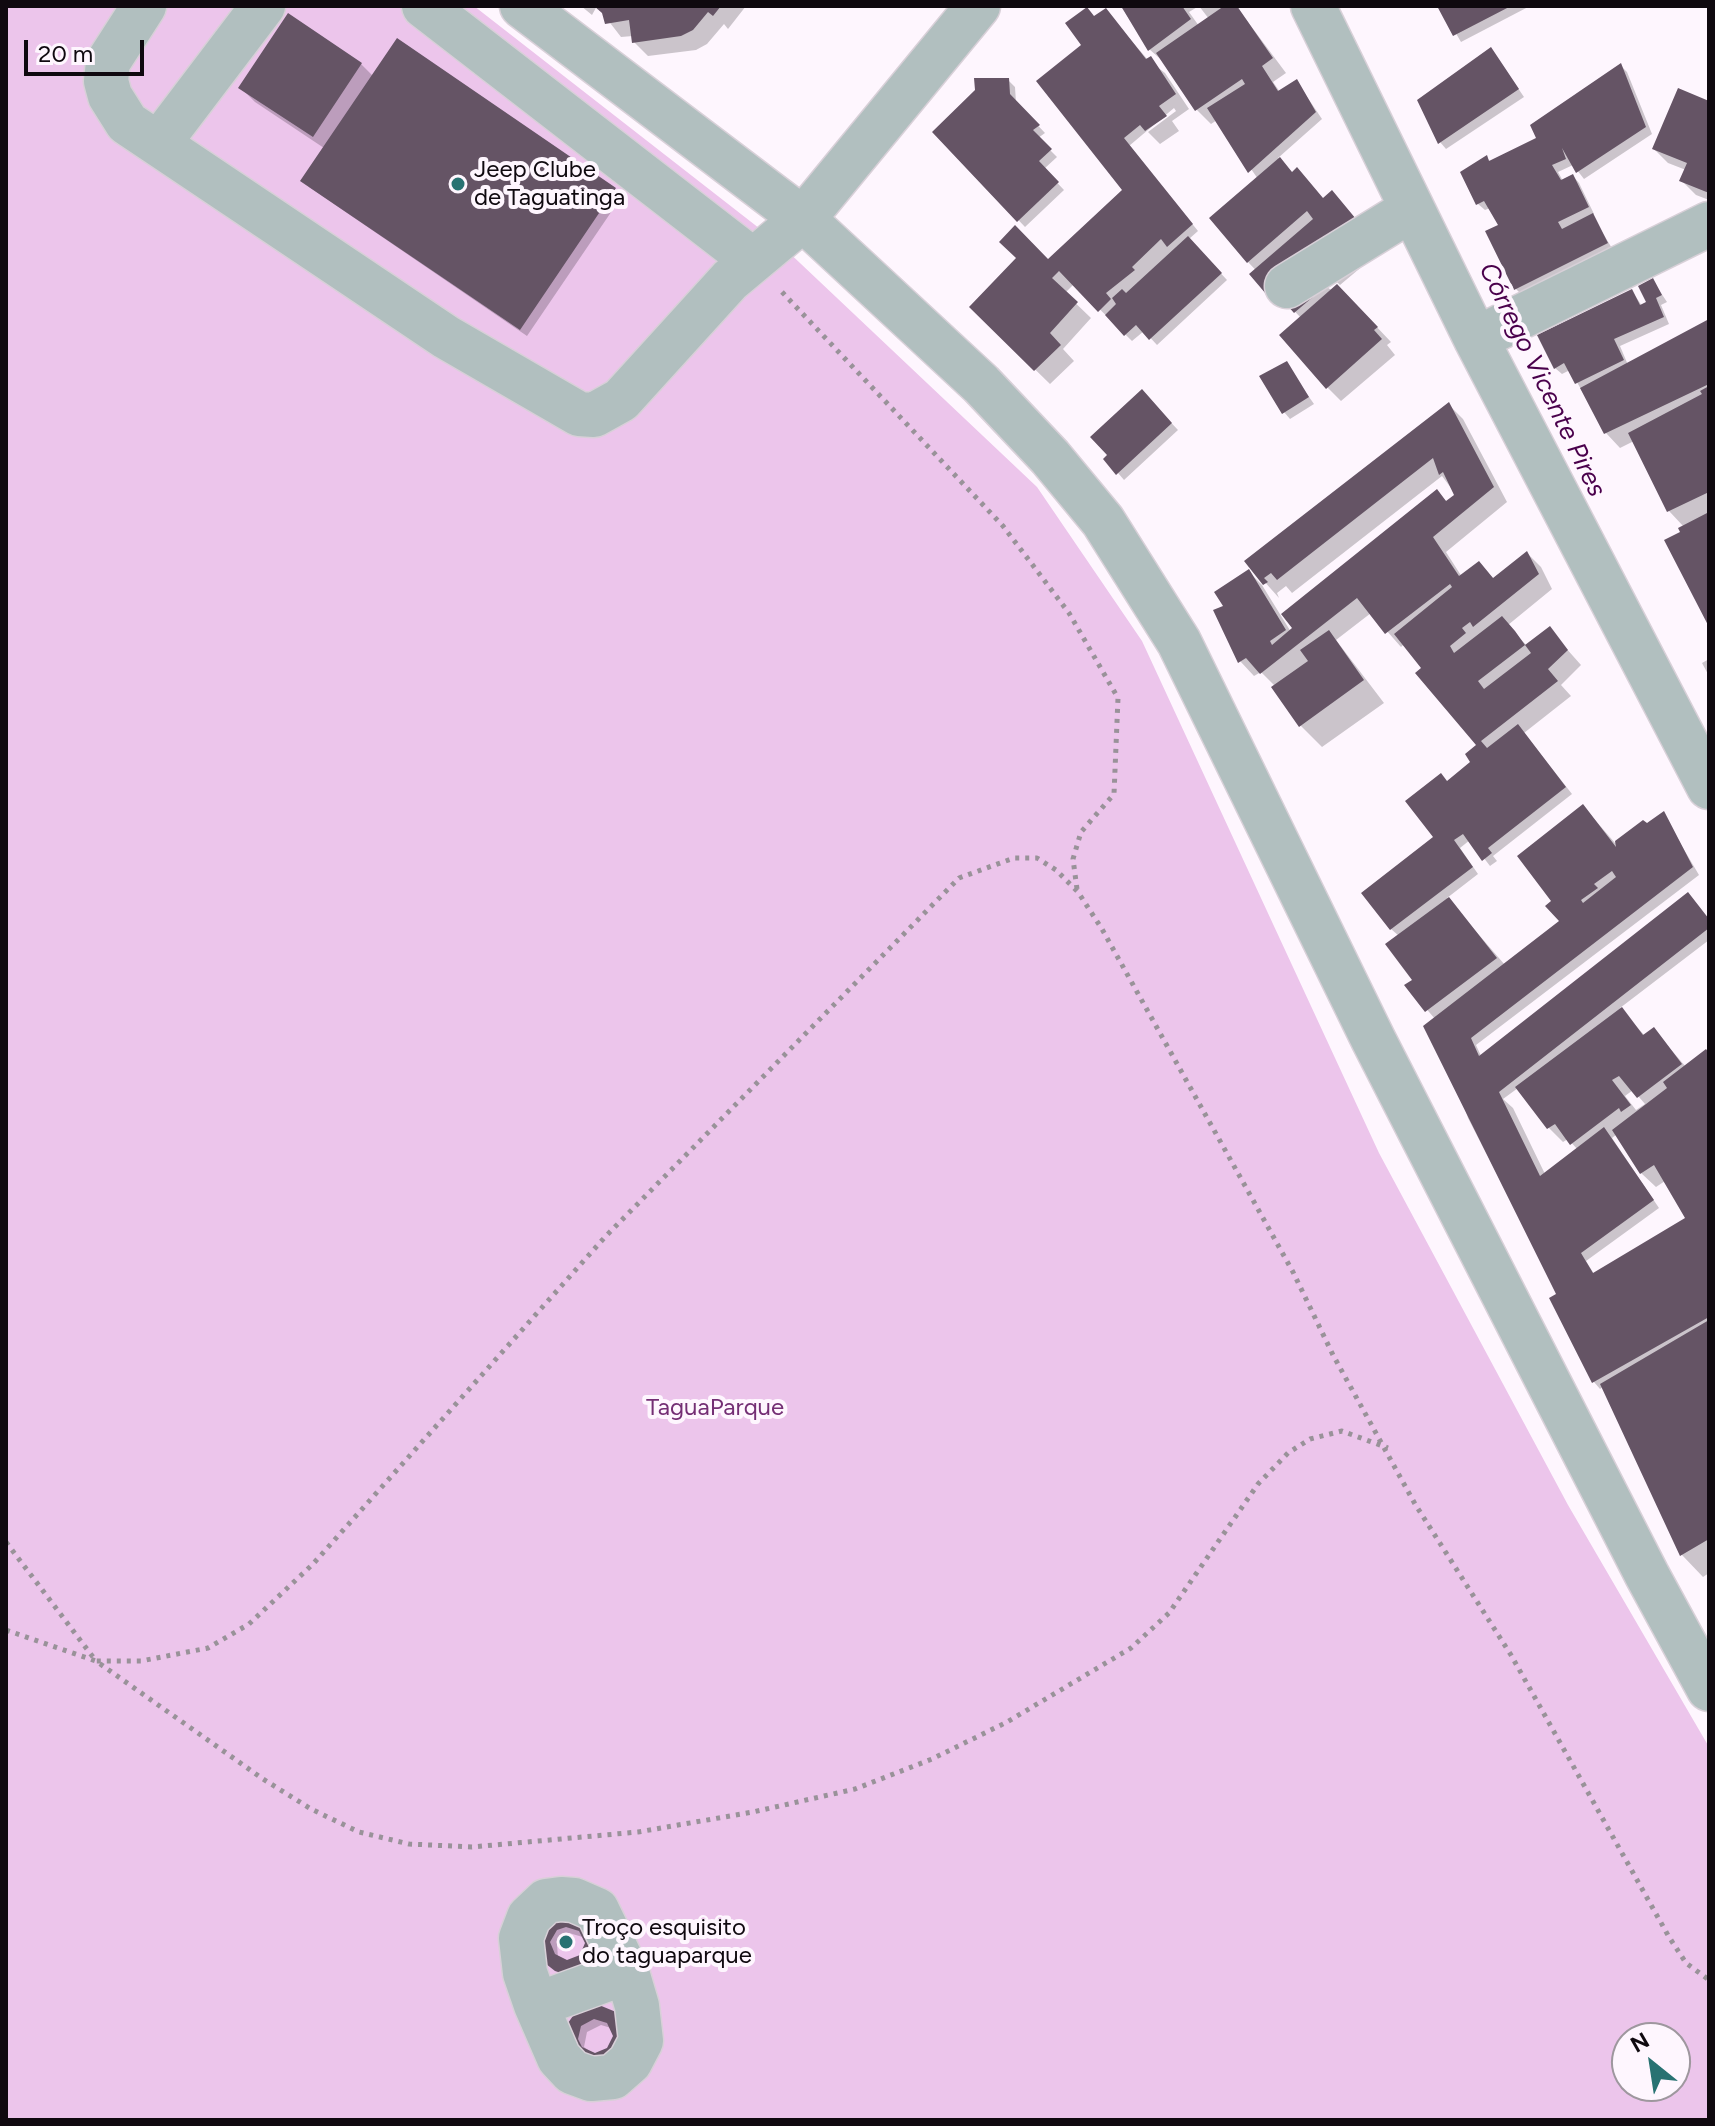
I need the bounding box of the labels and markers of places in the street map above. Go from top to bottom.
place label: Jeep Clube de Taguatinga [474,156,625,212]
marker: Jeep Clube de Taguatinga [449,175,467,193]
place label: Troço esquisito do taguaparque [582,1914,752,1970]
marker: Troço esquisito do taguaparque [557,1933,575,1951]

